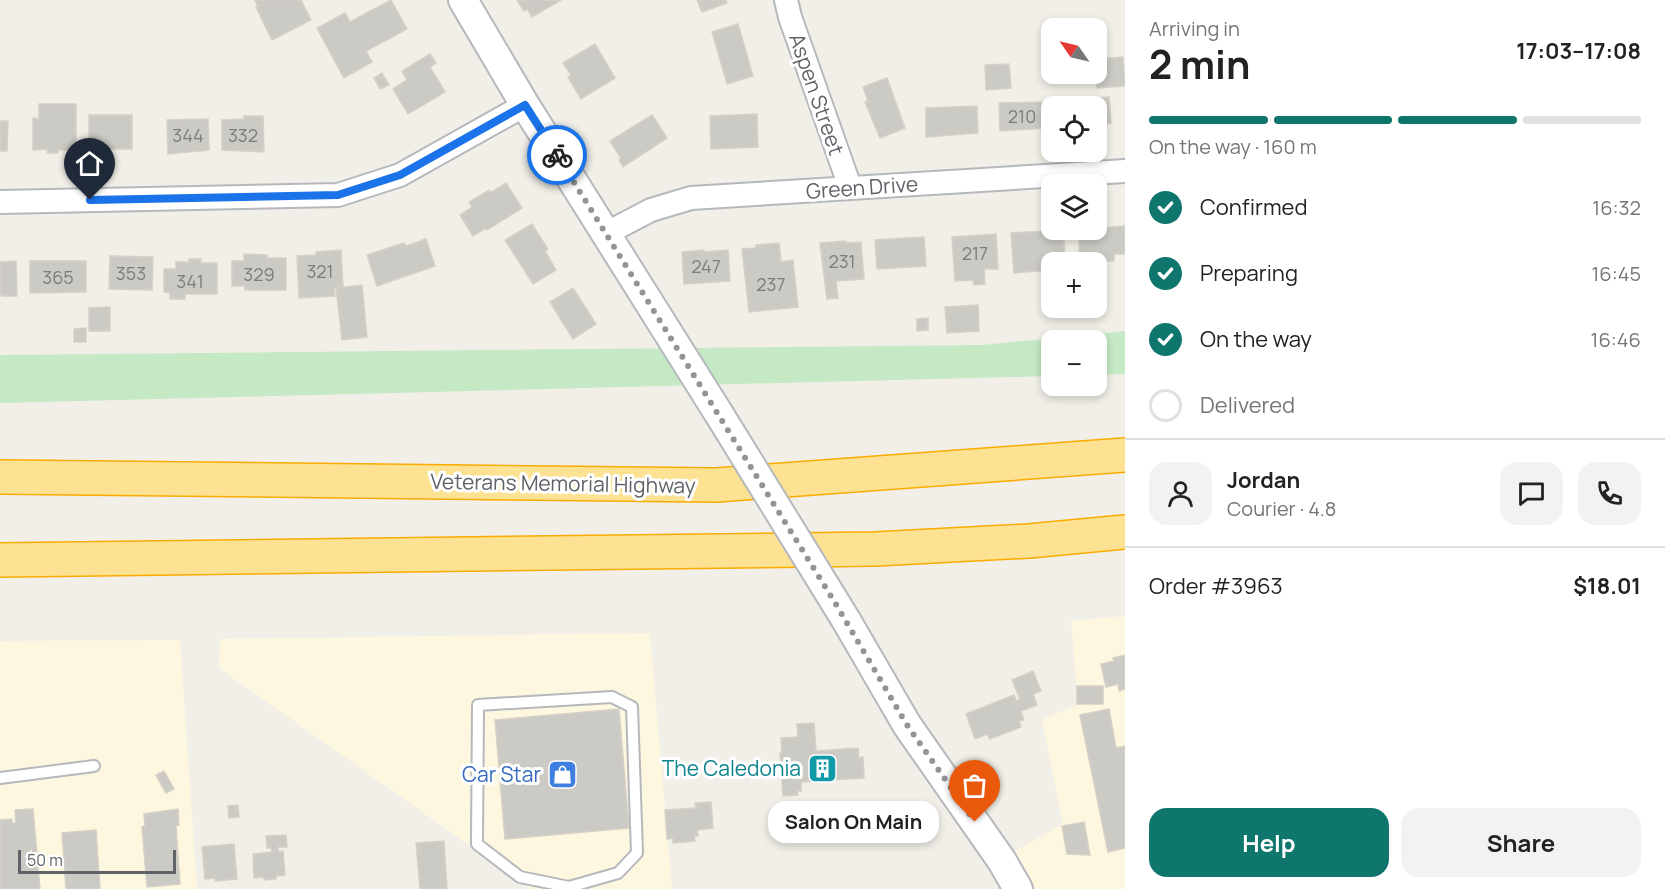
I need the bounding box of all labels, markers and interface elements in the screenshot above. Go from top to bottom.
text: Arriving in [1149,15,1240,42]
north arrow [1041,18,1107,84]
map controls [1041,18,1107,396]
street label: Aspen Street [783,29,851,159]
text: 17:03–17:08 [1516,36,1641,66]
text: 2 min [1149,37,1250,91]
button: locate [1041,96,1107,162]
house number: 210 [1008,104,1036,128]
house number: 344 [172,123,204,147]
house number: 332 [228,123,258,147]
courier [527,125,587,185]
text: On the way · 160 m [1149,133,1317,160]
pin [64,138,115,200]
icon: bike [541,139,574,172]
icon: home [73,147,106,180]
street label: Green Drive [805,169,919,205]
button: layers [1041,174,1107,240]
icon: check [1149,191,1182,224]
text: Confirmed [1200,192,1308,222]
text: 16:32 [1592,194,1641,221]
house number: 217 [962,241,988,265]
house number: 231 [828,249,856,273]
button: + [1041,252,1107,318]
house number: 247 [691,254,721,278]
icon: check [1149,257,1182,290]
text: Preparing [1200,258,1298,288]
house number: 321 [306,259,334,283]
text: 16:45 [1591,260,1641,287]
house number: 353 [116,261,146,285]
house number: 329 [243,262,275,286]
house number: 365 [42,265,74,289]
house number: 341 [176,269,204,293]
house number: 237 [756,272,786,296]
icon: check [1149,323,1182,356]
text: On the way [1200,324,1312,354]
text: 16:46 [1591,326,1641,353]
button: − [1041,330,1107,396]
text: Delivered [1200,390,1295,420]
button: person [1149,462,1212,525]
button: chat [1500,462,1563,525]
button: phone [1578,462,1641,525]
text: Jordan [1227,465,1300,495]
street label: Veterans Memorial Highway [430,467,696,499]
text: Courier · 4.8 [1227,495,1336,522]
text: Order #3963 [1149,571,1283,601]
text: $18.01 [1573,571,1641,601]
building icon: The Caledonia [806,752,838,784]
place label: The Caledonia [662,754,801,782]
shop icon: Car Star [546,758,578,790]
place label: Car Star [462,760,541,788]
pin [949,760,1000,822]
icon: bag [958,769,991,802]
callout: Salon On Main [768,801,939,843]
text: Salon On Main [785,808,922,835]
button: Help [1149,808,1389,877]
button: Share [1401,808,1641,877]
scale bar [18,847,176,874]
text: 50 m [27,849,63,871]

